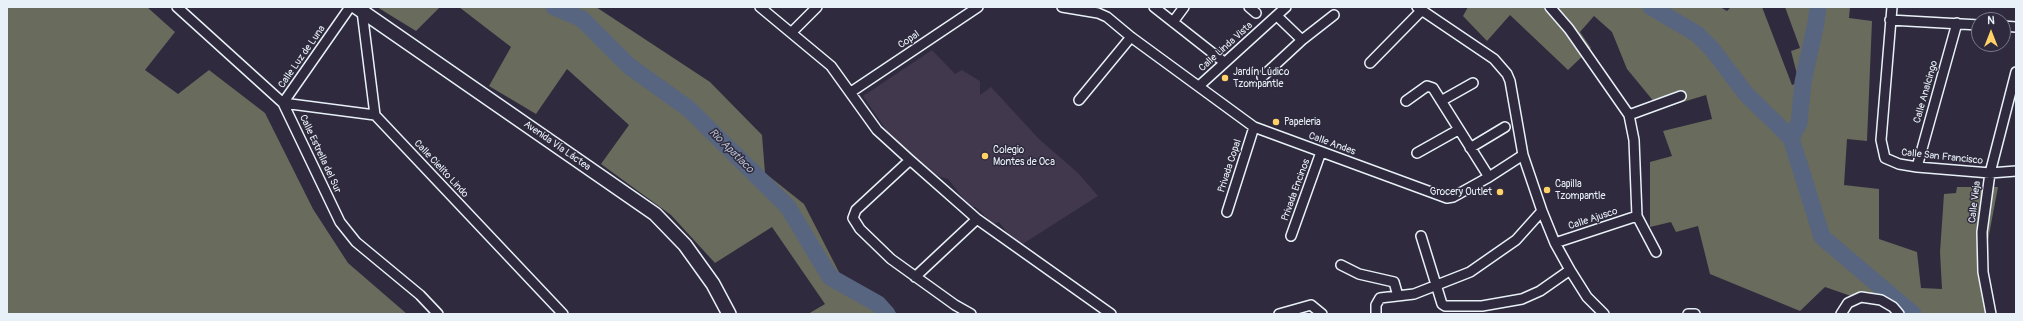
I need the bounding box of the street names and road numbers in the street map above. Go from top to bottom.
street label: Calle Linda Vista [1197,20,1255,74]
street label: Calle Luz de Luna [276,23,328,91]
street label: Copal [896,28,922,52]
street label: Calle Analcingo [1911,59,1941,125]
street label: Calle Estrella del Sur [297,113,343,195]
street label: Avenida Vía Láctea [521,118,593,174]
street label: Calle Andes [1307,130,1357,158]
street label: Calle Cielito Lindo [411,138,471,200]
street label: Privada Copal [1216,138,1244,194]
street label: Calle San Francisco [1901,147,1983,167]
street label: Privada Encinos [1279,157,1313,223]
street label: Calle Vieja [1966,180,1984,224]
street label: Calle Ajusco [1567,205,1619,233]

